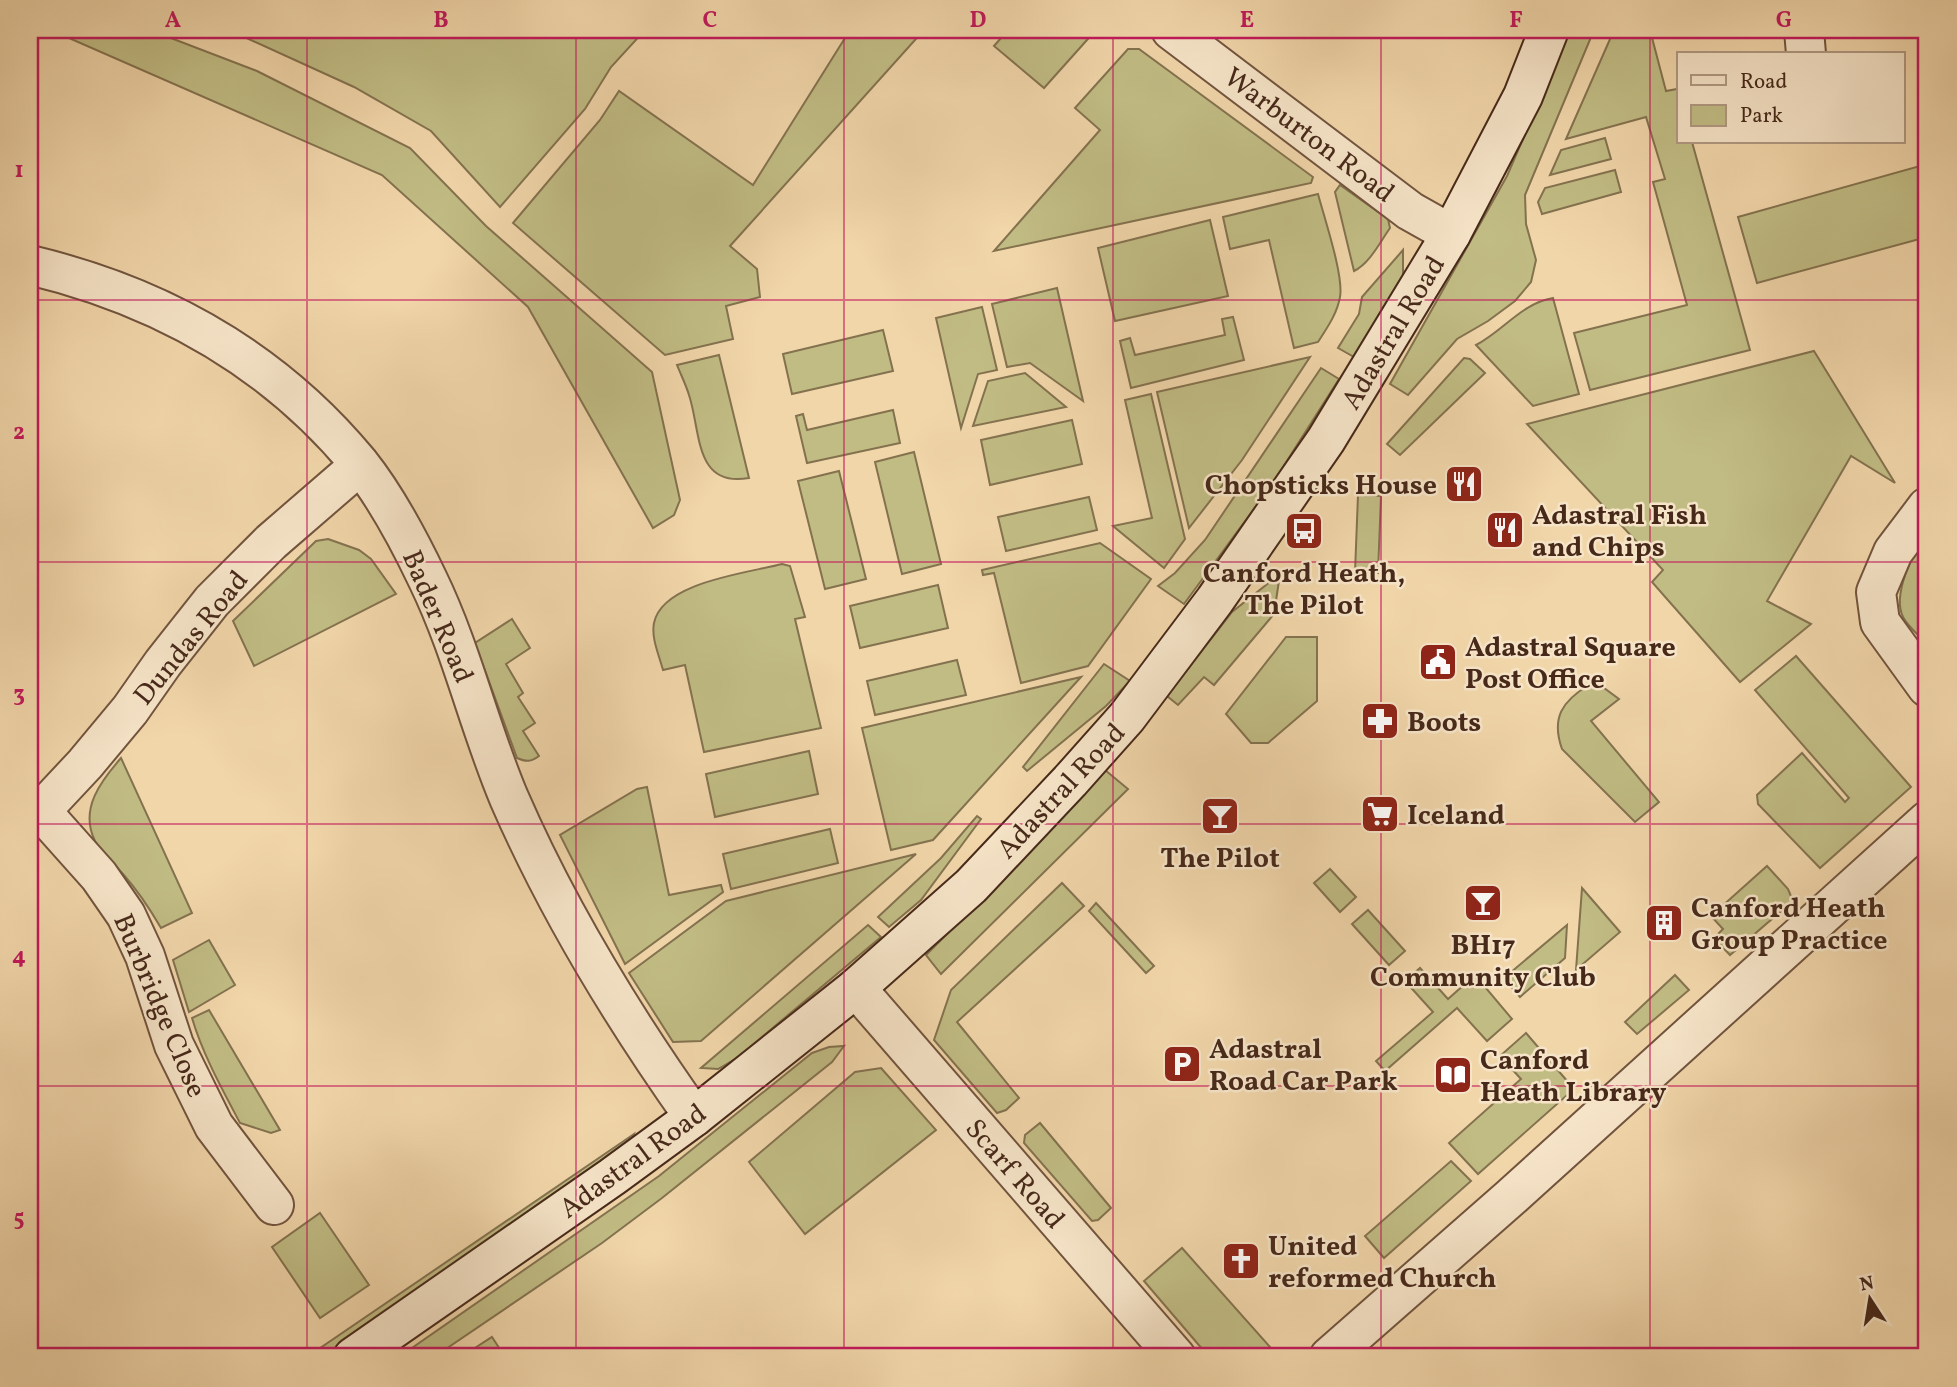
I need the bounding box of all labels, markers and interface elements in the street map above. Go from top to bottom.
text: A [165,5,181,37]
text: B [433,5,449,37]
text: C [703,5,717,37]
text: D [970,5,987,37]
text: E [1240,5,1254,37]
text: F [1509,5,1523,37]
text: G [1776,5,1792,37]
legend [1677,52,1904,144]
street label: Warburton Road [1215,59,1402,213]
text: Road [1740,68,1787,97]
text: Park [1740,102,1783,131]
text: 1 [14,155,24,187]
street label: Adastral Road [1333,249,1456,418]
text: 2 [13,417,25,449]
restaurant icon: Chopsticks House [1443,463,1485,505]
place label: Chopsticks House [1205,467,1437,506]
place label: Adastral Fish and Chips [1532,497,1707,568]
restaurant icon: Adastral Fish and Chips [1484,509,1526,551]
bus stop icon: Canford Heath, The Pilot [1283,510,1325,552]
street label: Bader Road [391,544,482,689]
place label: Canford Heath, The Pilot [1203,555,1405,626]
street label: Dundas Road [125,563,259,714]
place label: Adastral Square Post Office [1465,629,1676,700]
public building icon: Adastral Square Post Office [1417,641,1459,683]
text: 3 [13,679,25,711]
pharmacy icon: Boots [1359,700,1401,742]
place label: Boots [1407,704,1481,743]
street label: Adastral Road [988,715,1135,868]
supermarket icon: Iceland [1359,793,1401,835]
bar icon: The Pilot [1199,795,1241,837]
place label: Iceland [1407,797,1505,836]
place label: The Pilot [1160,840,1280,879]
bar icon: BH17 Community Club [1462,882,1504,924]
place label: Canford Heath Group Practice [1691,890,1888,961]
building icon: Canford Heath Group Practice [1643,902,1685,944]
street label: Burbridge Close [102,908,215,1104]
place label: BH17 Community Club [1370,927,1596,998]
text: 4 [12,941,26,973]
place label: Adastral Road Car Park [1209,1031,1398,1102]
place label: Canford Heath Library [1480,1042,1667,1113]
parking icon: Adastral Road Car Park [1161,1043,1203,1085]
library icon: Canford Heath Library [1432,1054,1474,1096]
street label: Adastral Road [552,1095,715,1229]
street label: Scarf Road [955,1111,1073,1238]
text: 5 [13,1203,25,1235]
place label: United reformed Church [1268,1228,1497,1299]
church icon: United reformed Church [1220,1240,1262,1282]
north arrow [1834,1264,1904,1334]
text: N [1857,1270,1877,1298]

